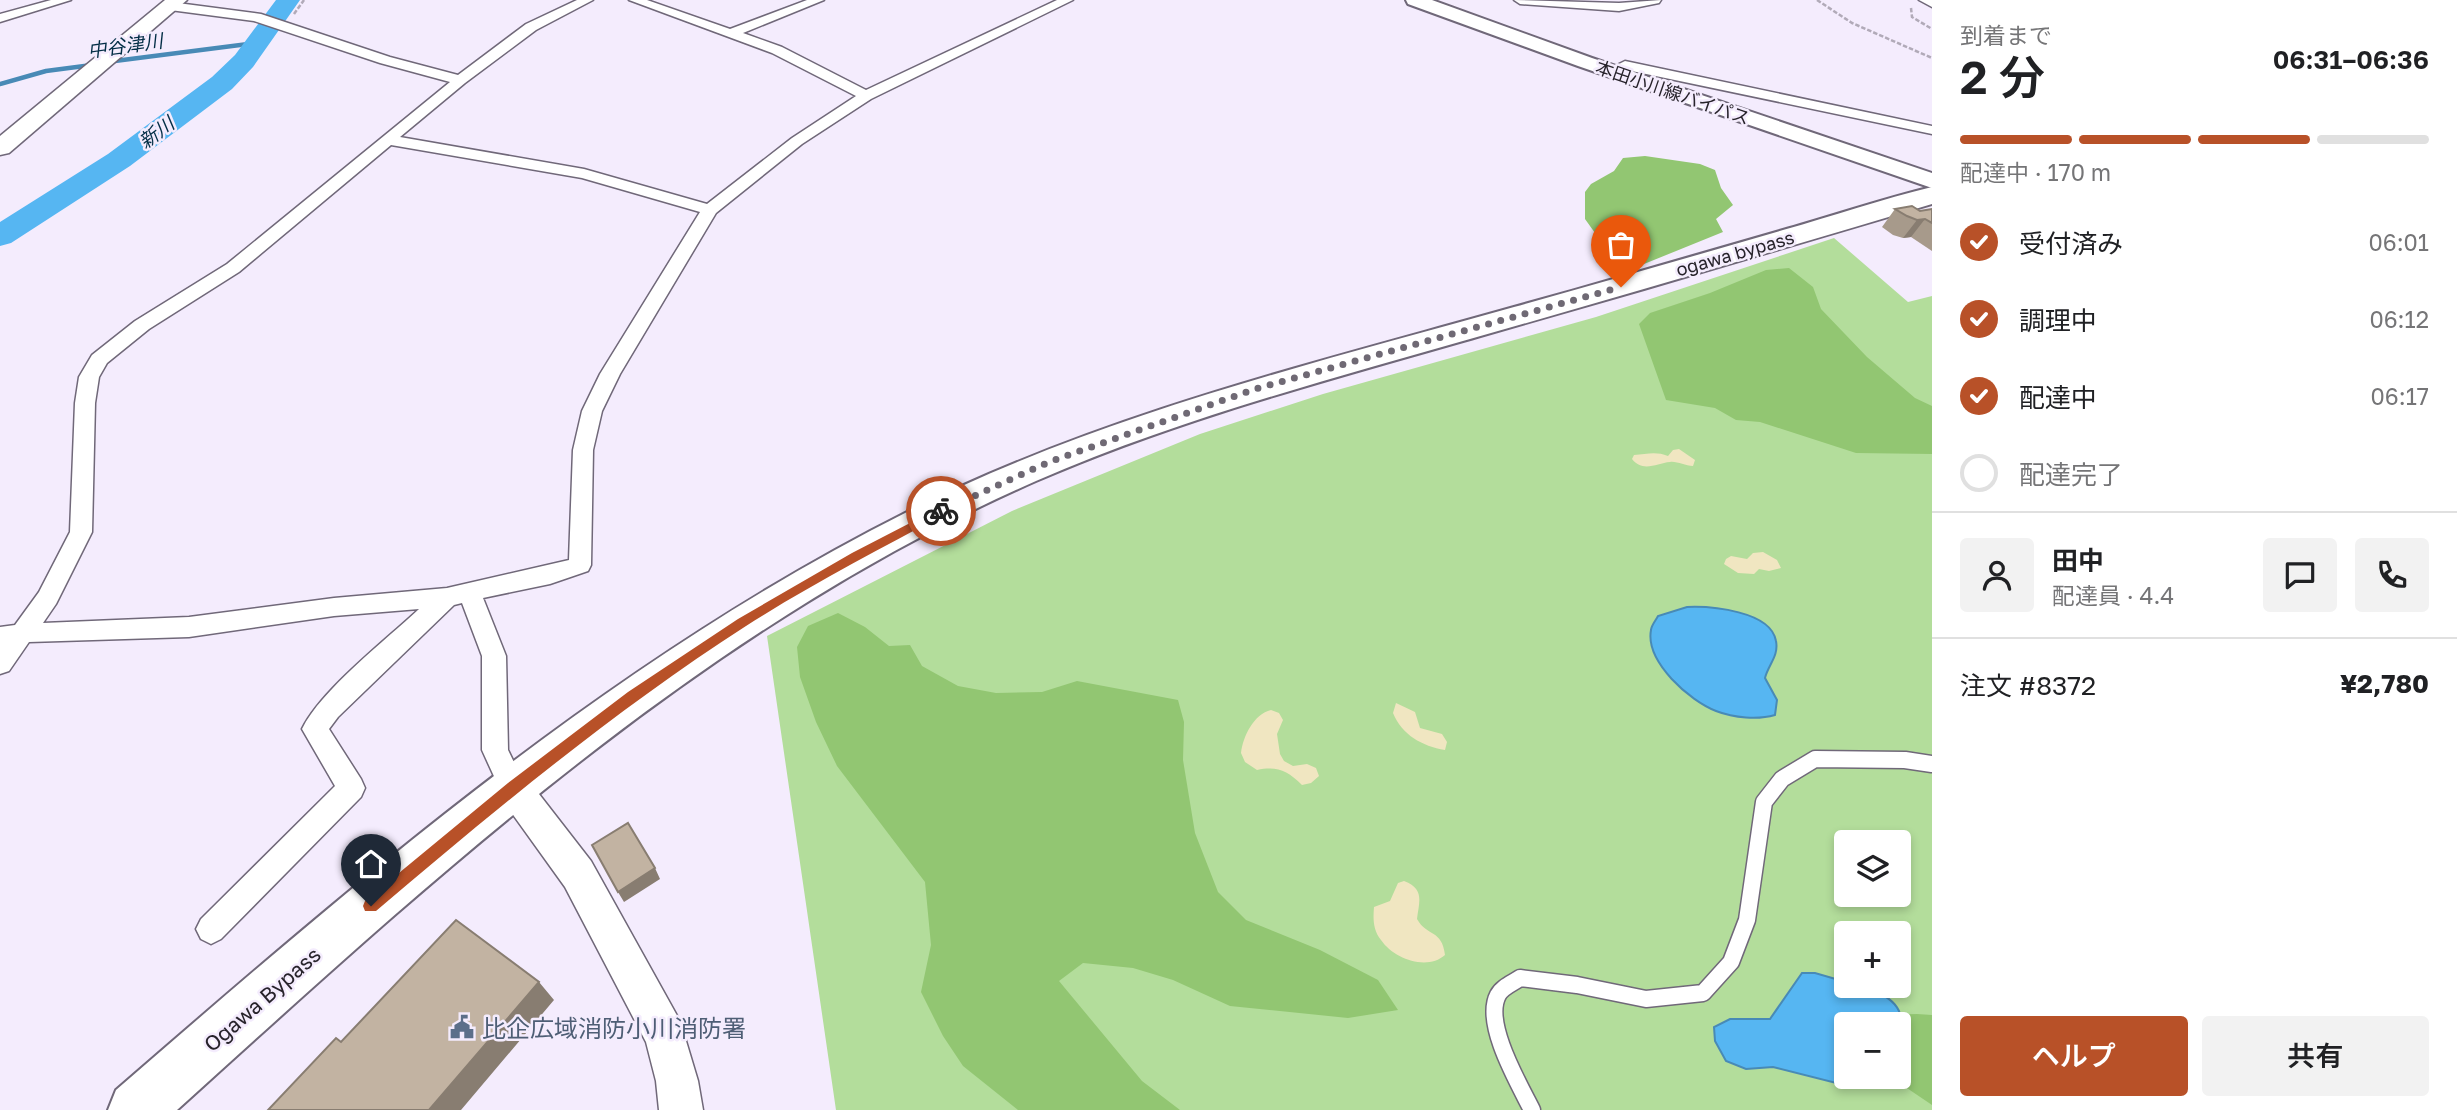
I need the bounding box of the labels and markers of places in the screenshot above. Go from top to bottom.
pin [1591,215,1651,287]
pin [341,834,401,906]
public building icon: 比企広域消防小川消防署 [448,1013,476,1041]
place label: 比企広域消防小川消防署 [482,1013,746,1042]

